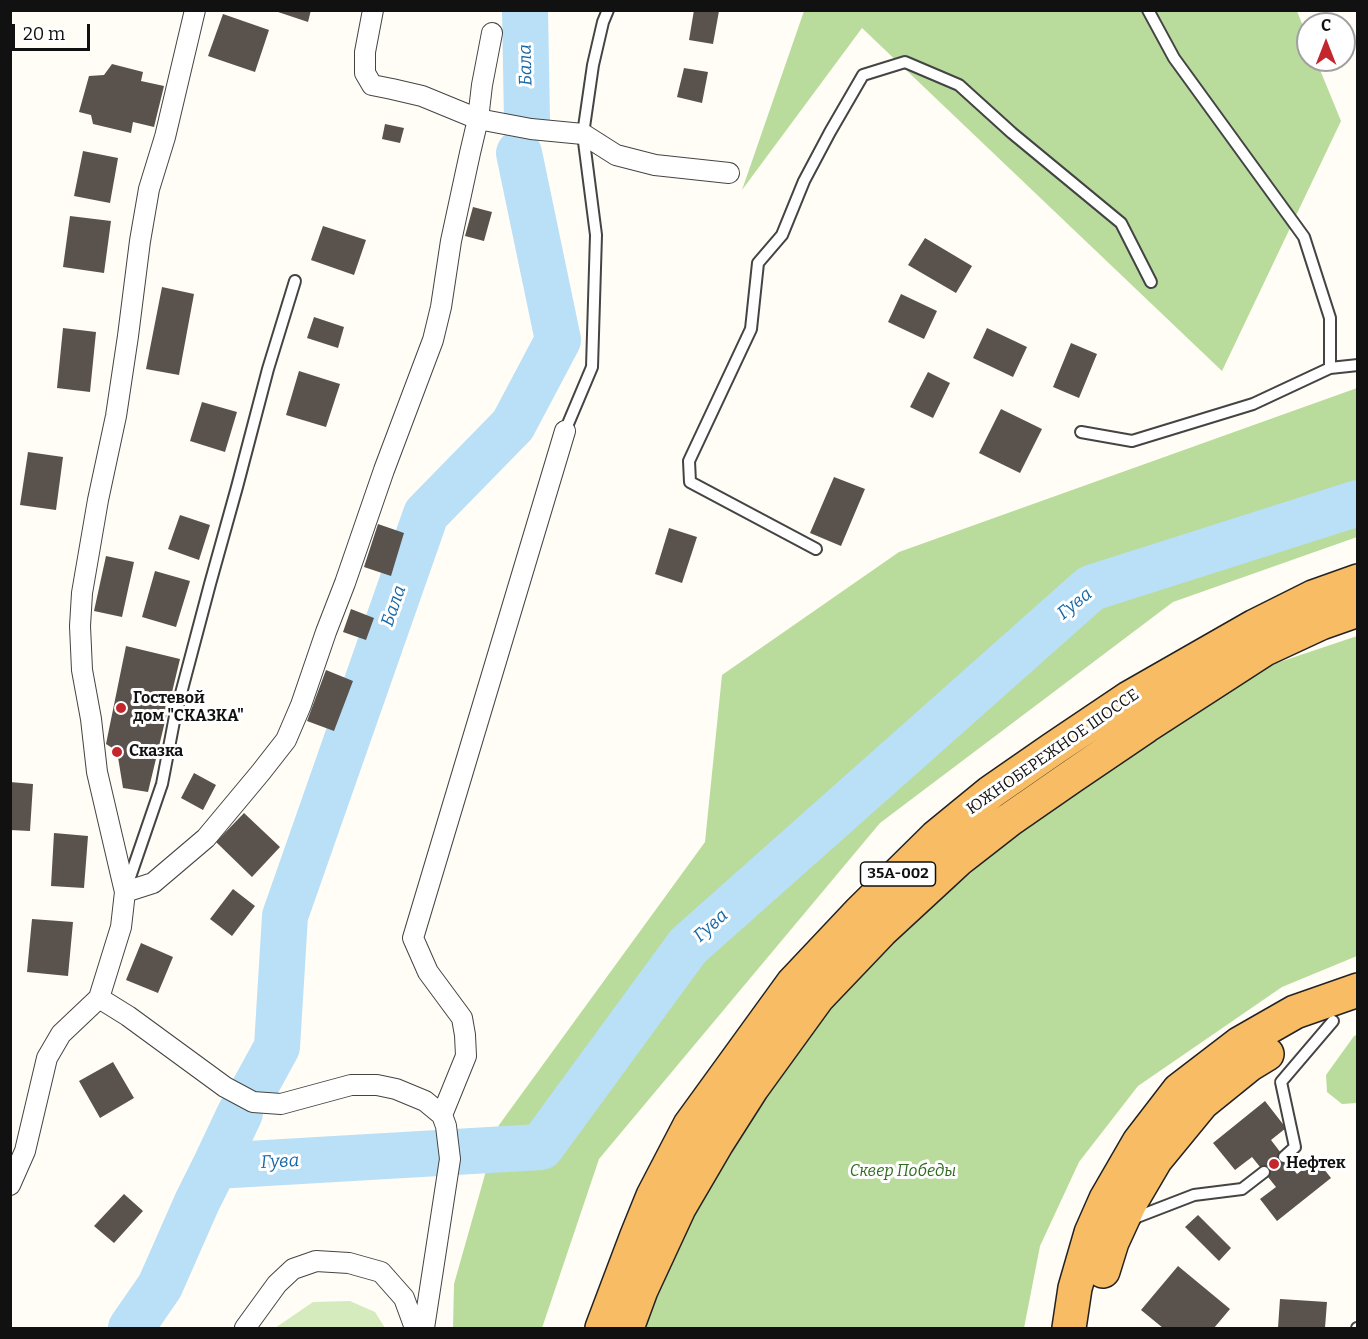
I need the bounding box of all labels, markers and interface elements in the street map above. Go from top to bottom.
scale bar [15,12,93,50]
north arrow [1296,12,1356,72]
text: С [1321,16,1331,35]
text: 20 m [23,23,65,45]
water label: Бала [515,44,537,86]
water label: Бала [377,583,411,629]
water label: Гува [1053,583,1097,625]
street label: ЮЖНОБЕРЕЖНОЕ ШОССЕ [963,685,1143,819]
place label: Гостевой дом "СКАЗКА" [133,689,244,727]
marker: Гостевой дом "СКАЗКА" [114,701,128,715]
place label: Сказка [129,742,183,762]
marker: Сказка [110,745,124,759]
road number: 35А-002 [860,862,936,886]
water label: Гува [689,905,733,947]
water label: Гува [260,1150,300,1174]
place label: Нефтек [1286,1154,1346,1174]
marker: Нефтек [1267,1157,1281,1171]
park label: Сквер Победы [850,1162,956,1182]

